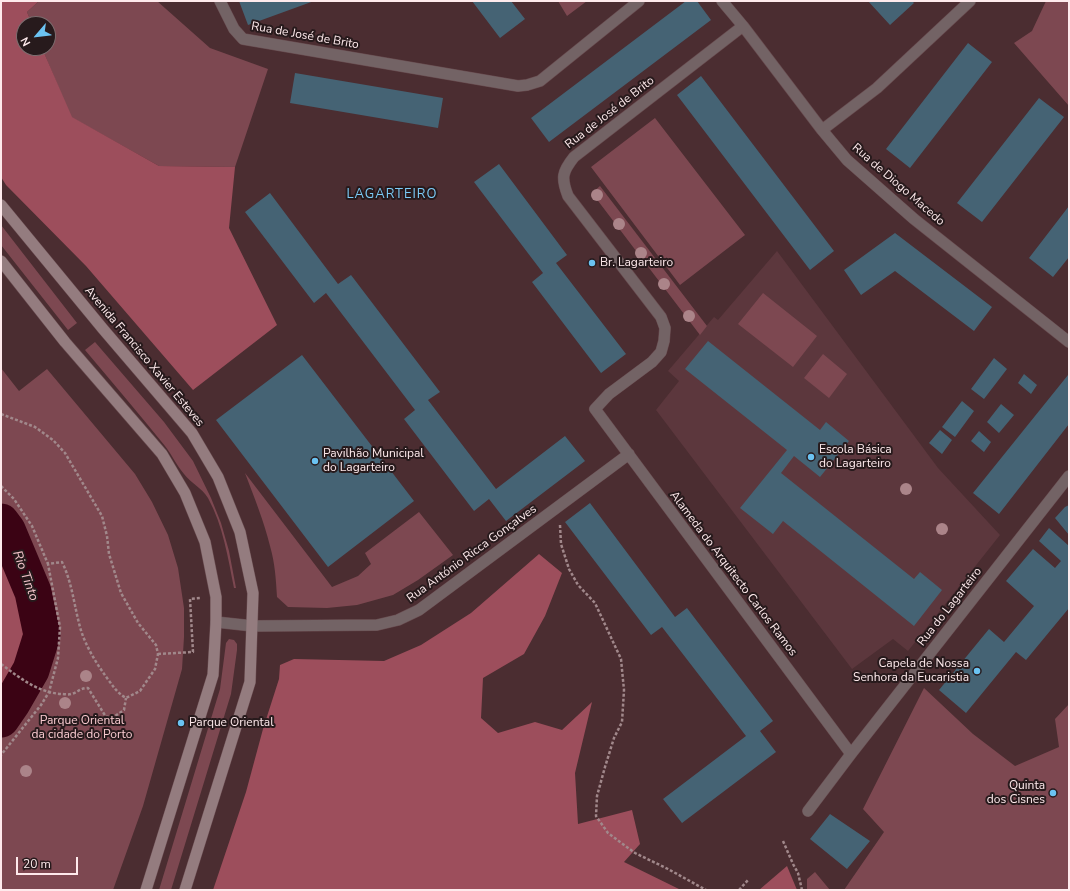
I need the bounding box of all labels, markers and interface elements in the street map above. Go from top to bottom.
north arrow [16,16,56,56]
street label: Rua de José de Brito [250,19,360,53]
text: N [17,34,34,49]
street label: Rua de José de Brito [563,74,657,152]
street label: Rua de Diogo Macedo [849,141,947,229]
district label: LAGARTEIRO [347,187,437,203]
place label: Br. Lagarteiro [600,256,673,270]
marker: Br. Lagarteiro [587,258,597,268]
street label: Avenida Francisco Xavier Esteves [81,284,207,430]
place label: Escola Básica do Lagarteiro [819,443,892,471]
place label: Pavilhão Municipal do Lagarteiro [323,447,424,475]
marker: Escola Básica do Lagarteiro [806,452,816,462]
marker: Pavilhão Municipal do Lagarteiro [310,456,320,466]
street label: Alameda do Arquitecto Carlos Ramos [666,489,800,659]
street label: Rua António Ricca Gonçalves [404,502,540,606]
water label: Rio Tinto [9,549,41,603]
street label: Rua do Lagarteiro [915,565,985,649]
place label: Capela de Nossa Senhora da Eucaristia [853,657,969,685]
marker: Capela de Nossa Senhora da Eucaristia [972,666,982,676]
park label: Parque Oriental da cidade do Porto [32,714,132,742]
place label: Parque Oriental [189,716,274,730]
marker: Parque Oriental [176,718,186,728]
place label: Quinta dos Cisnes [987,779,1045,807]
marker: Quinta dos Cisnes [1048,788,1058,798]
scale bar [18,849,80,875]
text: 20 m [23,856,51,872]

